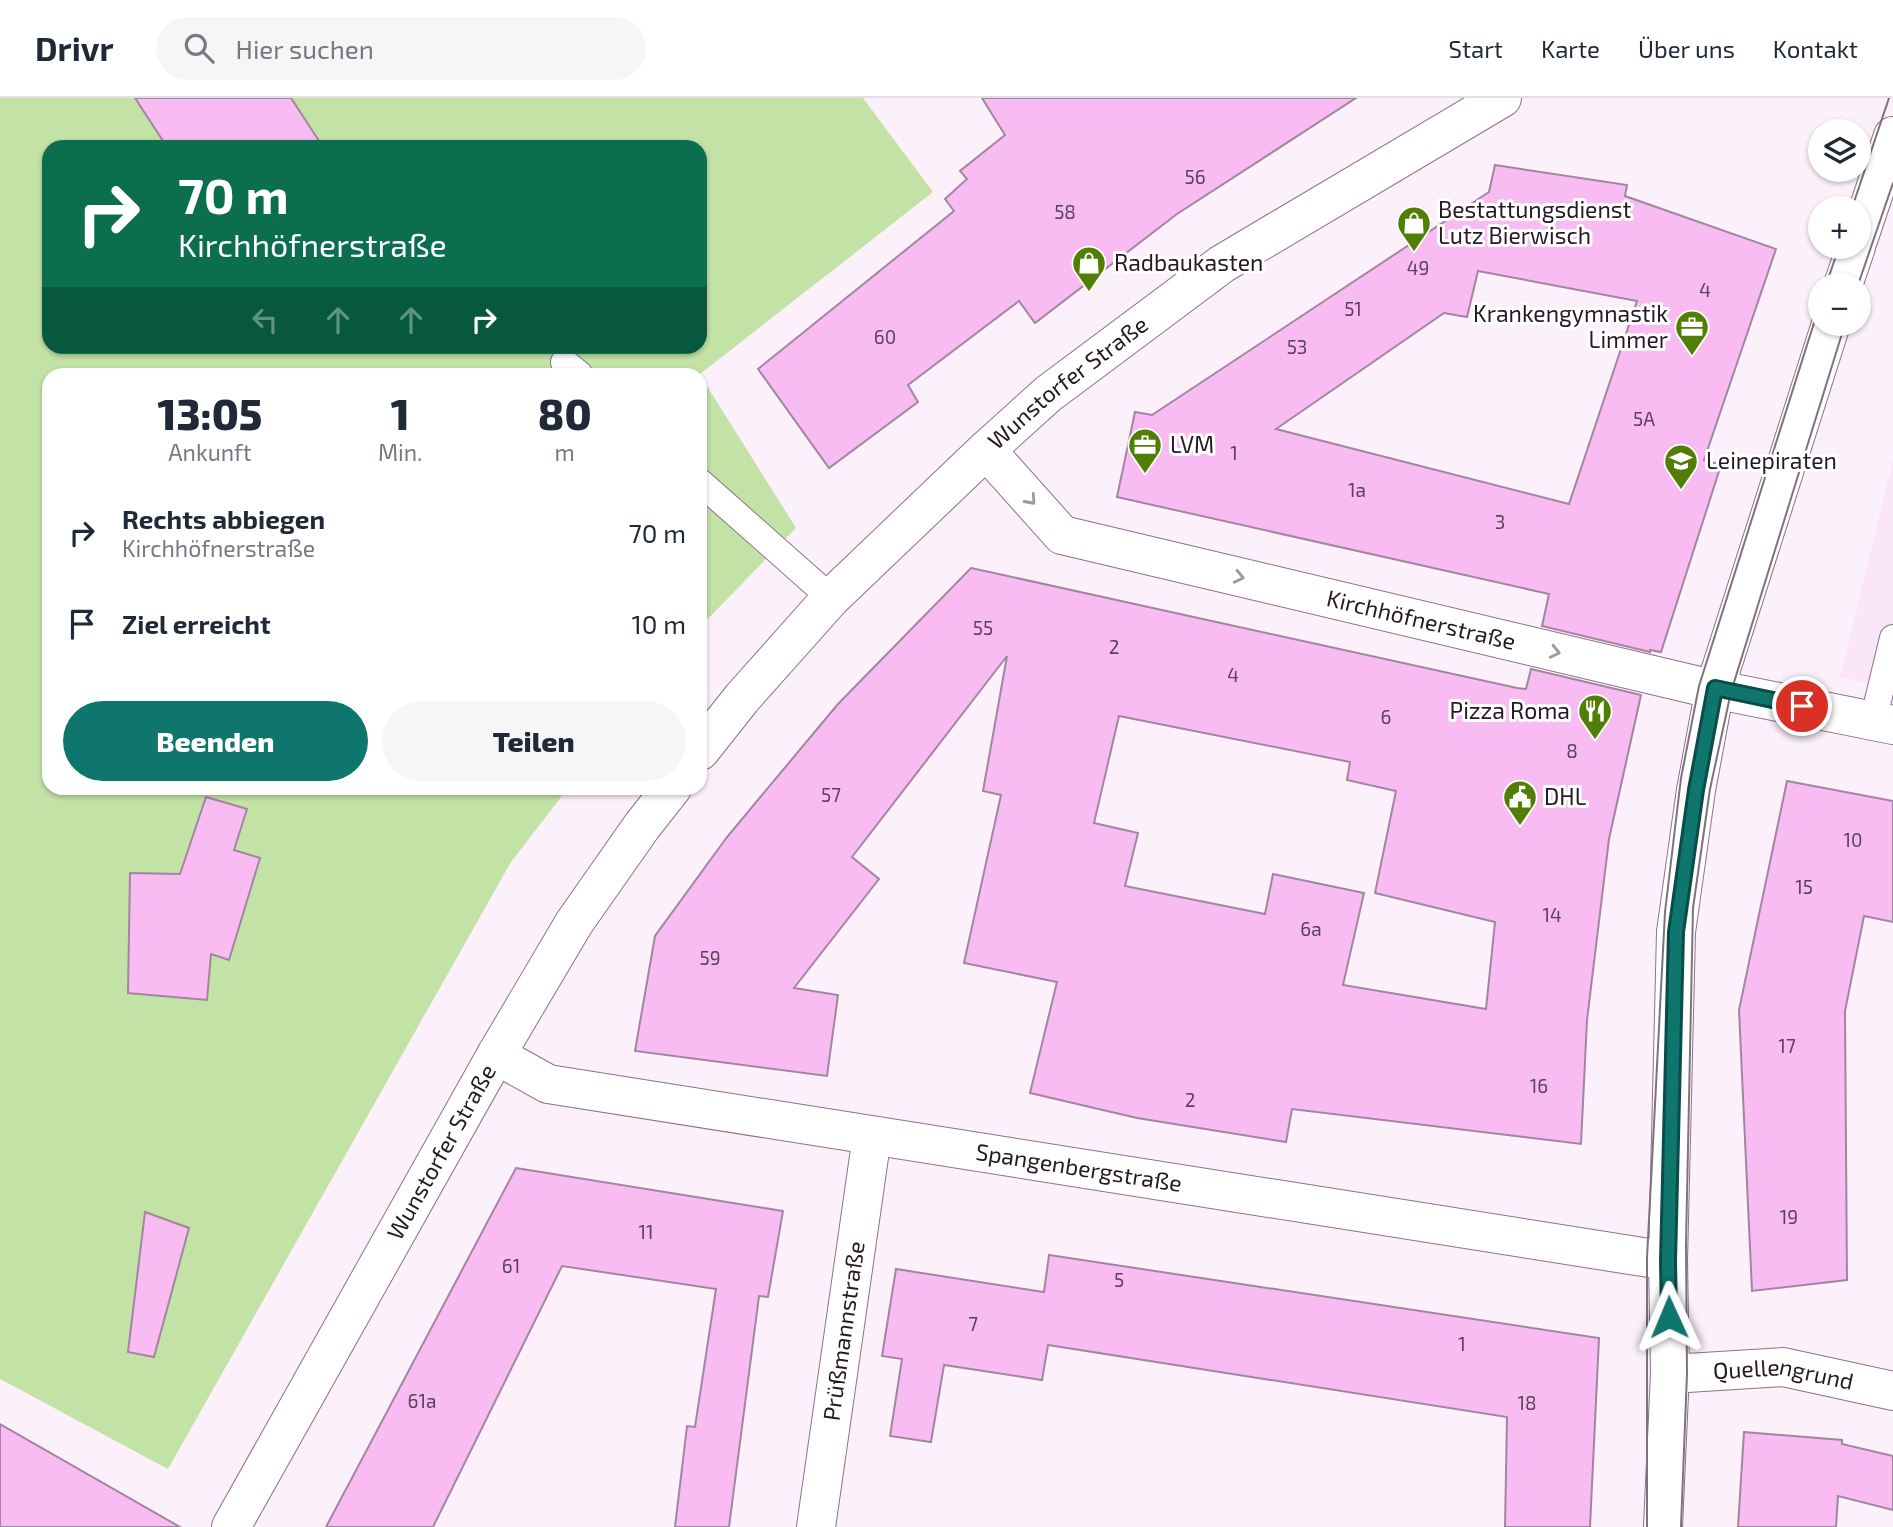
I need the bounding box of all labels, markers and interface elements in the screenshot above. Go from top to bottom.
search box [156,17,646,80]
text: Drivr [35,28,114,68]
icon: search [180,29,218,67]
text: Hier suchen [236,33,374,64]
text: Start [1449,34,1503,63]
text: Karte [1541,34,1600,63]
text: Über uns [1638,34,1735,63]
text: Kontakt [1773,34,1858,63]
map controls [1808,119,1871,336]
button: layers [1808,119,1871,182]
text: 70 m [178,165,289,224]
house number: 56 [1184,165,1206,188]
icon: right [63,168,154,259]
place label: Bestattungsdienst Lutz Bierwisch [1438,195,1631,249]
button: + [1808,196,1871,259]
house number: 58 [1054,200,1076,223]
shop icon: Bestattungsdienst Lutz Bierwisch [1395,204,1433,253]
text: Kirchhöfnerstraße [178,225,447,263]
shop icon: Radbaukasten [1070,244,1108,293]
place label: Radbaukasten [1114,248,1263,276]
house number: 49 [1407,256,1429,279]
button: − [1808,273,1871,336]
house number: 4 [1699,278,1711,301]
house number: 51 [1344,297,1362,320]
place label: Krankengymnastik Limmer [1473,299,1668,353]
icon: left [246,301,284,339]
icon: ahead [319,301,357,339]
icon: ahead [392,301,430,339]
icon: right [465,301,503,339]
office icon: Krankengymnastik Limmer [1673,308,1711,357]
street label: Wunstorfer Straße [982,309,1153,454]
house number: 60 [874,325,896,348]
house number: 53 [1287,335,1307,358]
text: 13:05 [157,388,262,438]
text: 1 [391,388,410,438]
text: 80 [538,388,592,438]
house number: 5A [1633,407,1655,430]
office icon: LVM [1126,426,1164,475]
place label: LVM [1170,430,1214,458]
text: Ankunft [168,438,252,466]
text: Min. [378,438,422,466]
text: m [555,438,575,466]
house number: 1 [1230,441,1238,464]
school or university icon: Leinepiraten [1662,442,1700,491]
place label: Leinepiraten [1706,446,1837,474]
house number: 1a [1348,478,1366,501]
one-way arrow [1023,492,1036,505]
text: Rechts abbiegen [122,503,325,534]
house number: 3 [1495,510,1505,533]
icon: right [63,514,101,552]
text: 70 m [628,517,686,548]
text: Kirchhöfnerstraße [122,534,315,562]
one-way arrow [1232,569,1244,583]
street label: Kirchhöfnerstraße [1324,583,1519,655]
icon: arrive [63,605,101,643]
text: Ziel erreicht [122,608,271,639]
text: 10 m [631,608,686,639]
house number: 55 [973,616,993,639]
house number: 2 [1109,635,1119,658]
one-way arrow [1549,643,1561,658]
house number: 4 [1227,663,1239,686]
pin [1772,676,1832,736]
icon: arrive [1783,687,1821,725]
restaurant icon: Pizza Roma [1576,692,1614,741]
place label: Pizza Roma [1450,696,1570,724]
button: Beenden [63,701,368,781]
button: Teilen [382,701,686,781]
house number: 6 [1381,705,1391,728]
house number: 8 [1566,739,1578,762]
public building icon: DHL [1501,778,1539,827]
place label: DHL [1544,782,1587,810]
house number: 57 [821,783,841,806]
house number: 10 [1843,828,1863,851]
house number: 15 [1795,875,1813,898]
house number: 14 [1542,903,1562,926]
house number: 6a [1300,917,1322,940]
house number: 59 [699,946,721,969]
house number: 17 [1778,1034,1796,1057]
street label: Wunstorfer Straße [380,1059,501,1244]
house number: 16 [1530,1074,1548,1097]
house number: 2 [1185,1088,1195,1111]
street label: Spangenbergstraße [974,1137,1184,1197]
house number: 19 [1780,1205,1798,1228]
house number: 11 [638,1220,654,1243]
street label: Prüßmannstraße [816,1239,870,1423]
house number: 61 [502,1254,520,1277]
house number: 5 [1114,1268,1124,1291]
position arrow [1632,1280,1706,1354]
house number: 7 [968,1312,978,1335]
house number: 1 [1458,1332,1466,1355]
street label: Quellengrund [1712,1352,1856,1395]
house number: 61a [408,1389,436,1412]
house number: 18 [1517,1391,1537,1414]

